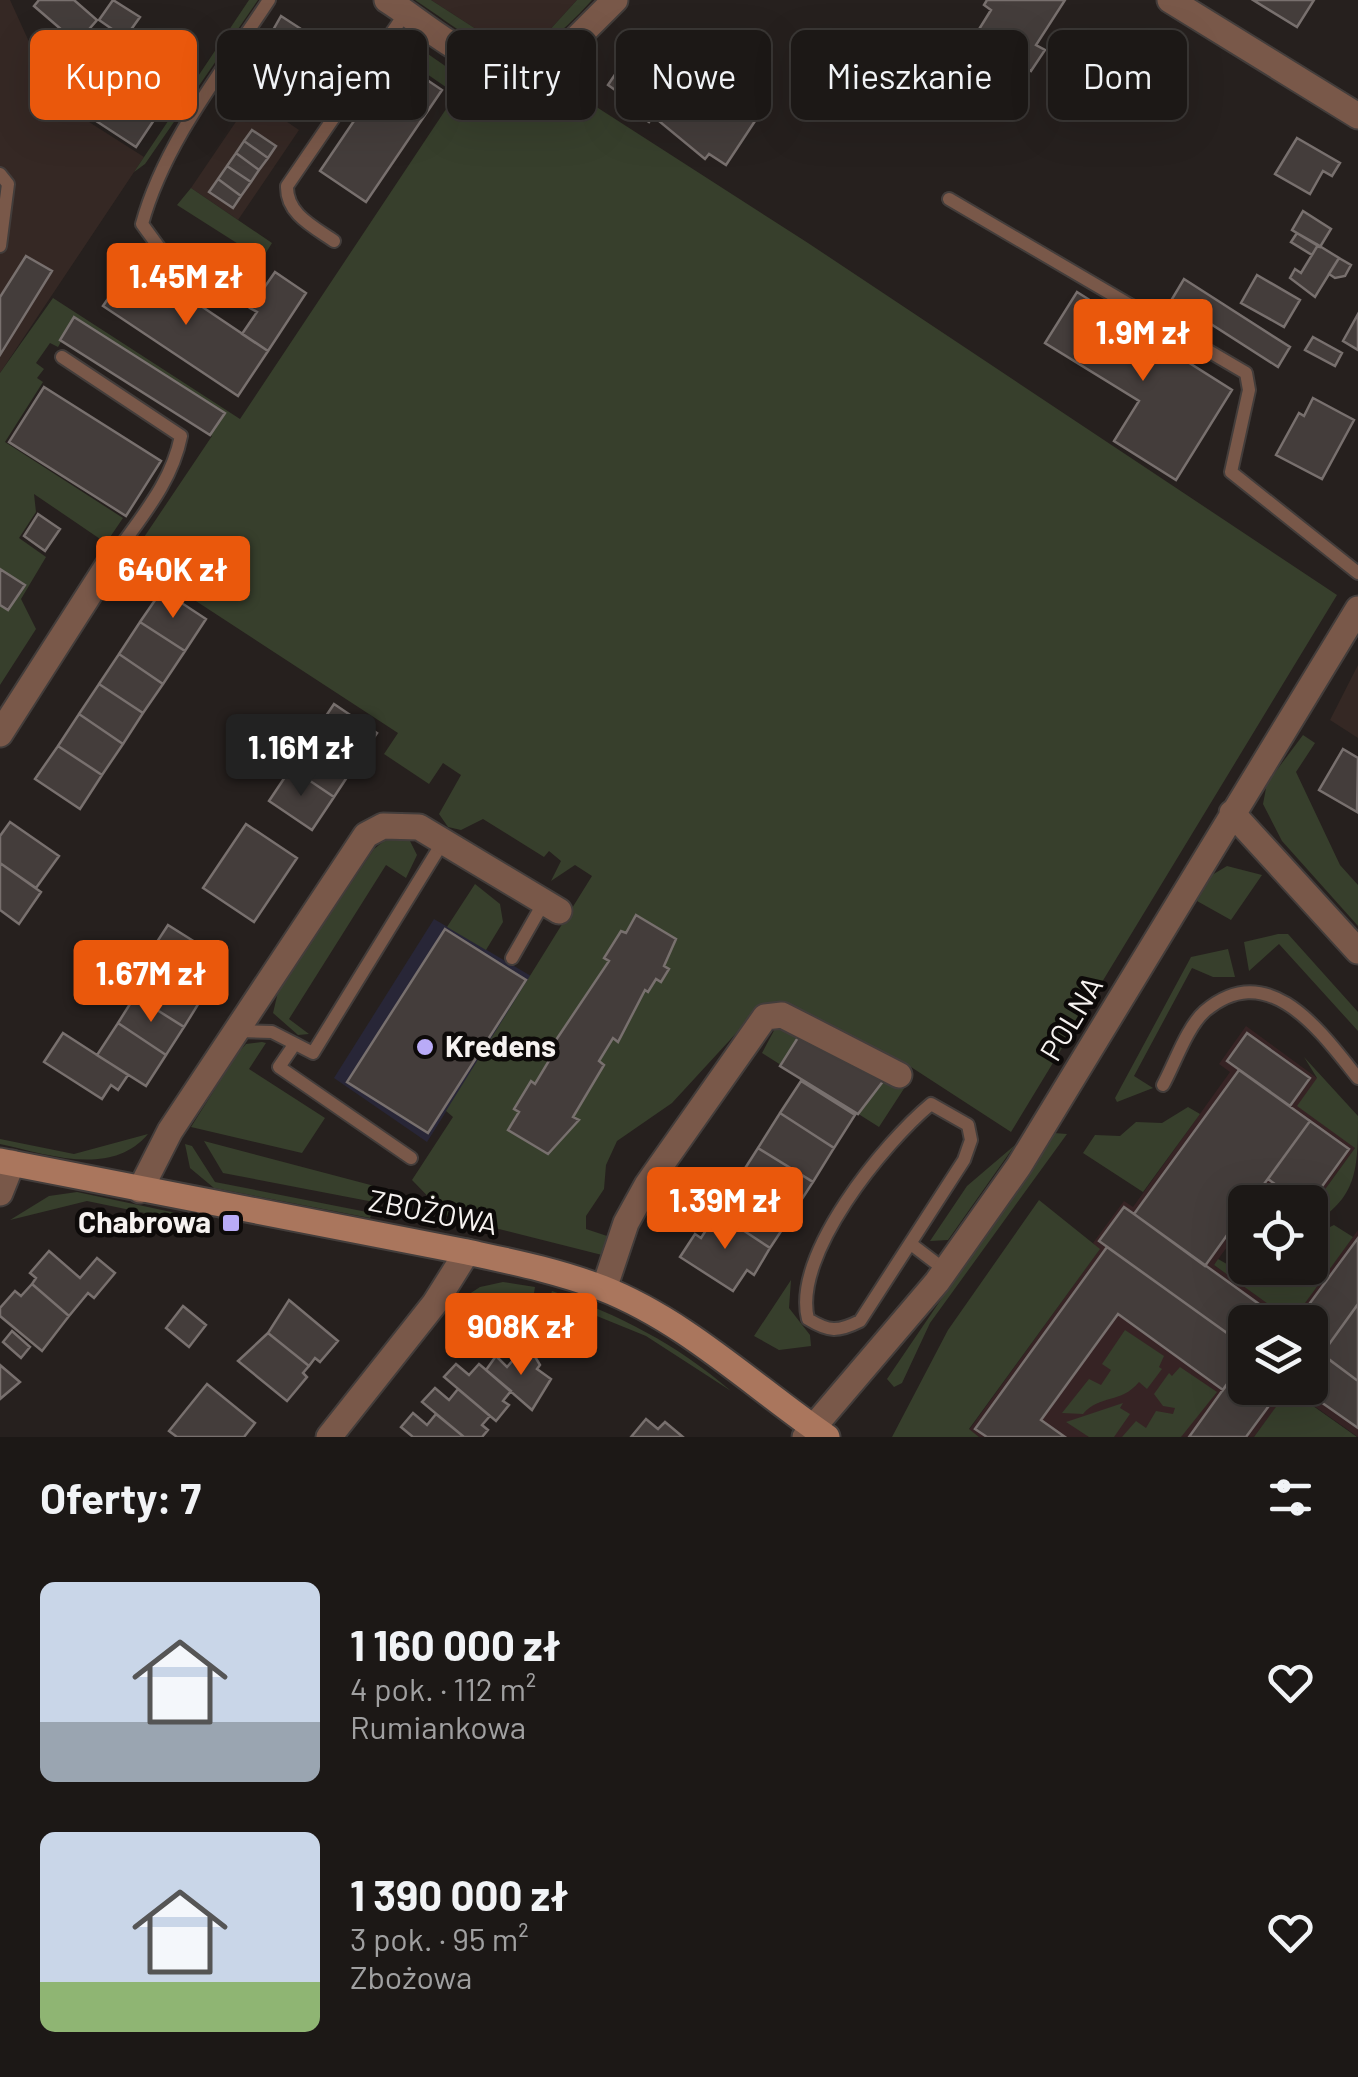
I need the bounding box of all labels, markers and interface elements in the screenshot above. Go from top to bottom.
chip: Kupno [30,30,197,120]
chip: Wynajem [217,30,427,120]
chip: Filtry [447,30,596,120]
chip: Nowe [616,30,771,120]
chip: Mieszkanie [791,30,1028,120]
chip: Dom [1048,30,1187,120]
pin: 1.45M zł [83,243,289,328]
text: 1.45M zł [129,256,243,294]
pin: 1.9M zł [1051,299,1235,384]
text: 1.9M zł [1096,312,1190,350]
pin: 640K zł [81,536,265,621]
text: 640K zł [118,549,228,587]
pin: 1.16M zł [198,714,404,799]
text: 1.16M zł [248,727,354,765]
pin: 1.67M zł [48,940,254,1025]
text: 1.67M zł [96,953,206,991]
street label: POLNA [1031,969,1109,1067]
place label: Kredens [445,1027,556,1063]
marker: Kredens [414,1036,436,1058]
pin: 1.39M zł [622,1167,828,1252]
text: 1.39M zł [669,1180,781,1218]
street label: ZBOŻOWA [366,1181,501,1241]
map controls [1228,1185,1328,1405]
button: locate [1228,1185,1328,1285]
place label: Chabrowa [78,1203,211,1239]
marker: Chabrowa [220,1212,242,1234]
pin: 908K zł [429,1293,613,1378]
button: layers [1228,1305,1328,1405]
text: 908K zł [467,1306,575,1344]
icon: filters [1263,1470,1318,1525]
text: Oferty: 7 [40,1472,201,1522]
text: 1 160 000 zł [350,1619,561,1669]
icon: home [120,1622,240,1742]
icon: heart [1263,1655,1318,1710]
text: 4 pok. · 112 m² [350,1669,536,1707]
text: Rumiankowa [350,1707,526,1745]
text: 1 390 000 zł [350,1869,568,1919]
icon: home [120,1872,240,1992]
icon: heart [1263,1905,1318,1960]
text: 3 pok. · 95 m² [350,1919,529,1957]
text: Zbożowa [350,1957,472,1995]

